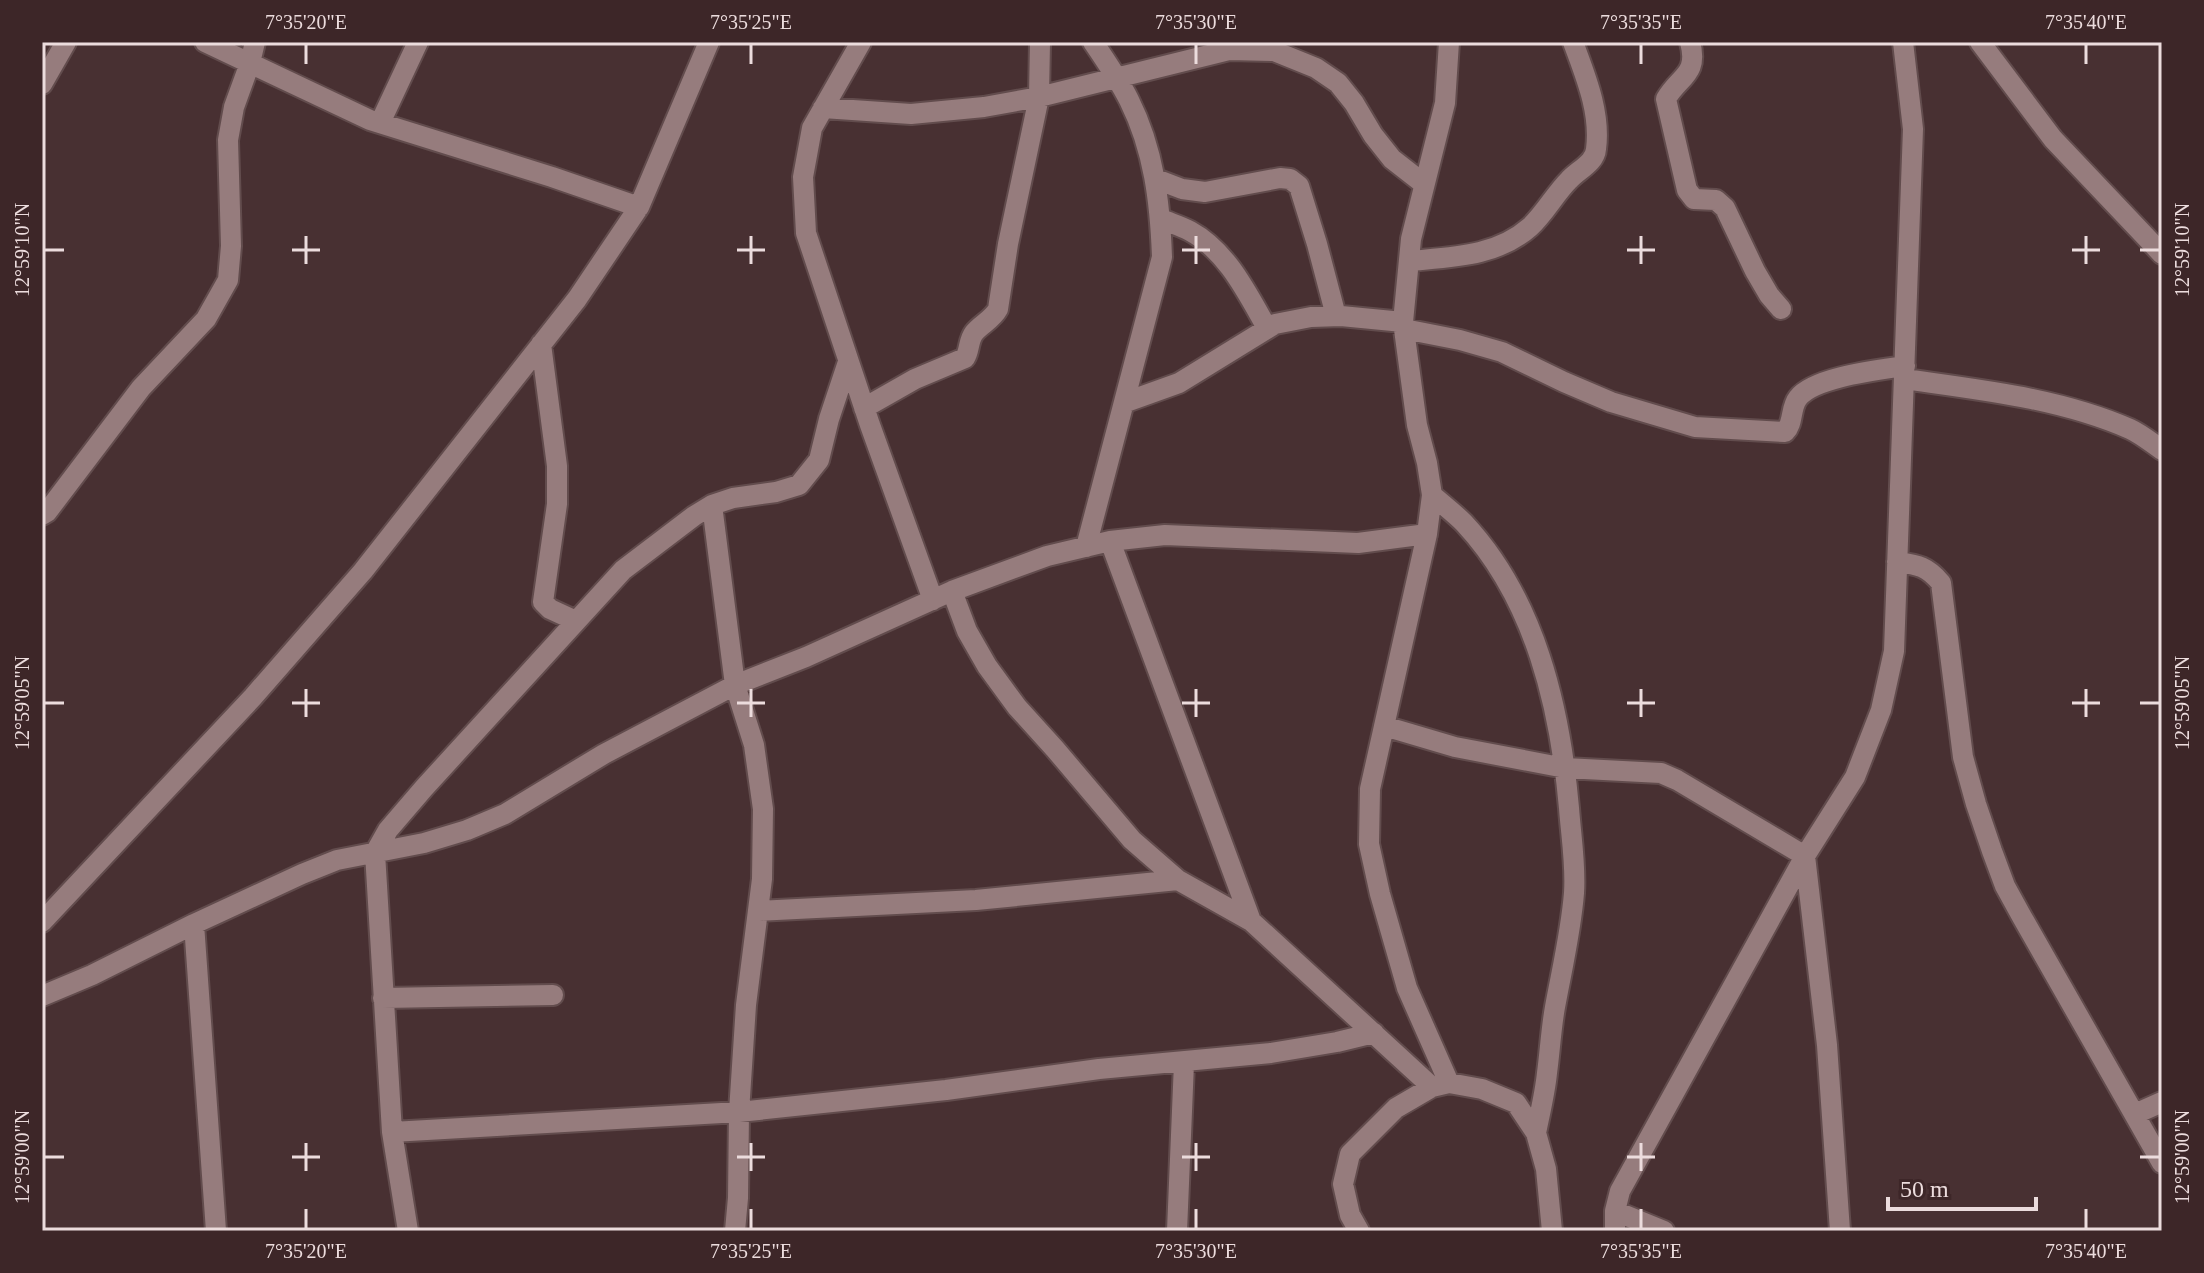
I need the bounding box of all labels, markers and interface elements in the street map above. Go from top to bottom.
text: 7°35'20"E [265,11,347,33]
text: 7°35'25"E [710,11,792,33]
text: 7°35'30"E [1155,11,1237,33]
text: 7°35'35"E [1600,11,1682,33]
text: 7°35'40"E [2045,11,2127,33]
text: 12°59'10"N [11,203,33,297]
text: 12°59'10"N [2171,203,2193,297]
text: 12°59'05"N [11,656,33,750]
text: 12°59'05"N [2171,656,2193,750]
text: 12°59'00"N [11,1110,33,1204]
text: 12°59'00"N [2171,1110,2193,1204]
scale bar [1888,1161,2036,1211]
text: 50 m [1900,1176,1949,1202]
text: 7°35'20"E [265,1240,347,1262]
text: 7°35'25"E [710,1240,792,1262]
text: 7°35'30"E [1155,1240,1237,1262]
text: 7°35'35"E [1600,1240,1682,1262]
text: 7°35'40"E [2045,1240,2127,1262]

